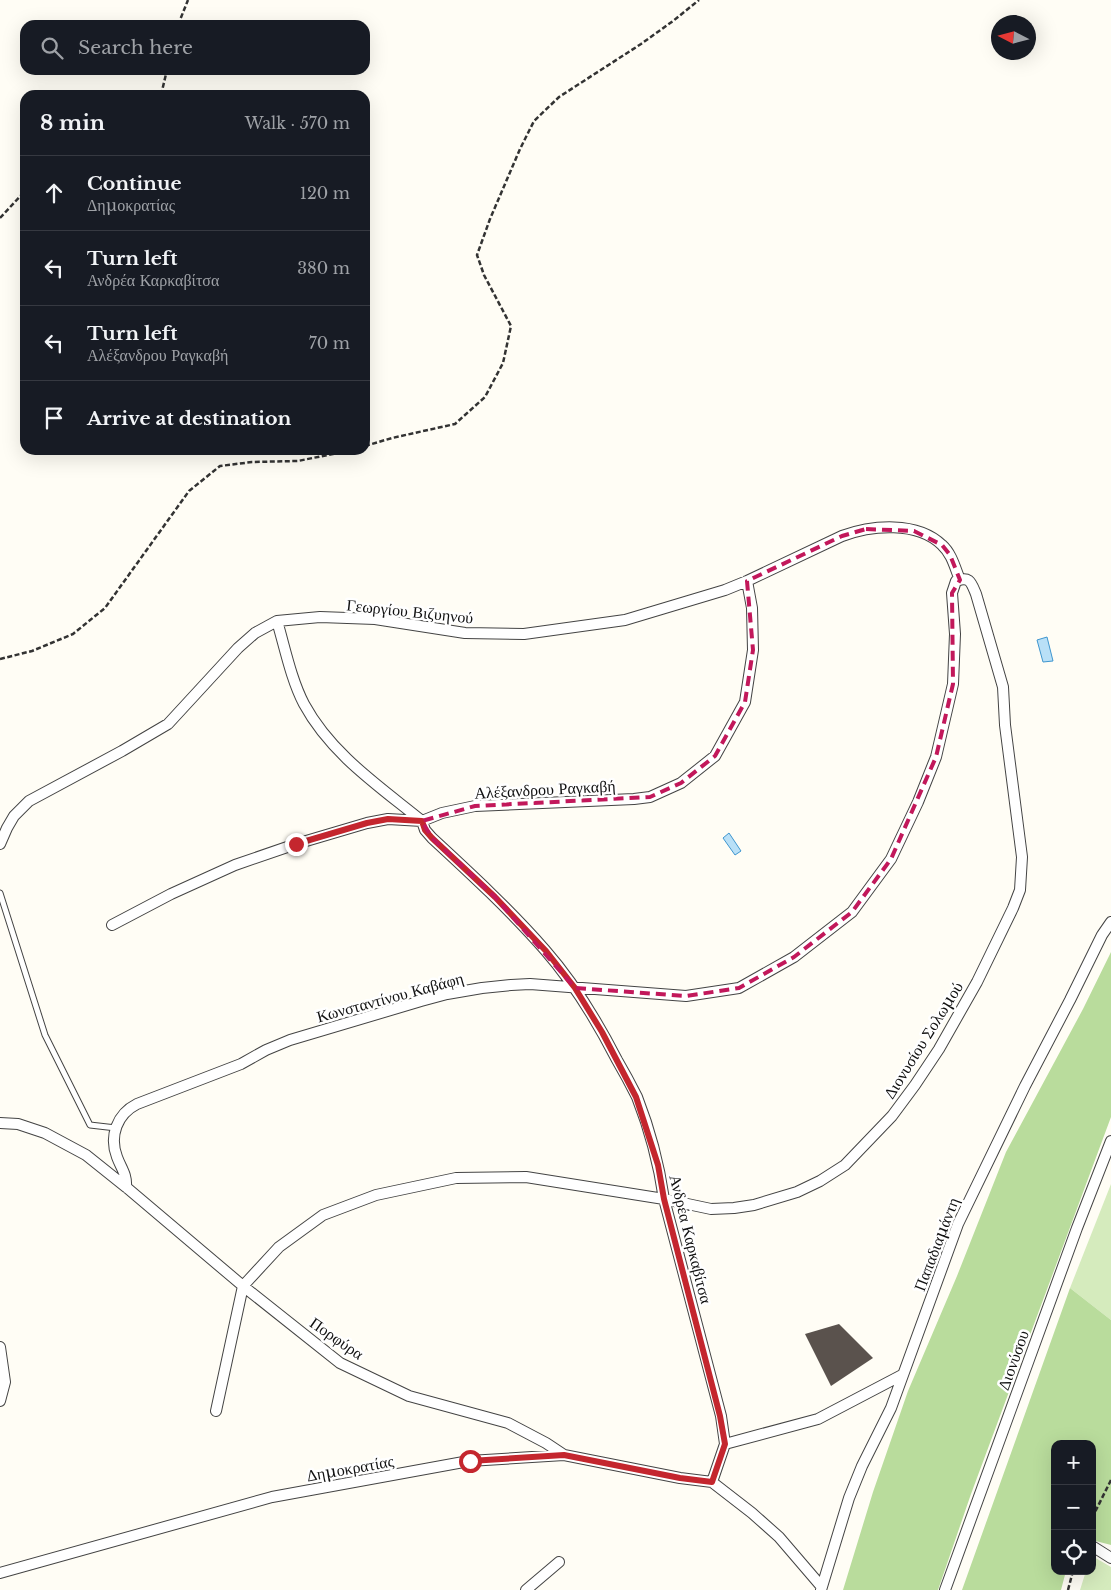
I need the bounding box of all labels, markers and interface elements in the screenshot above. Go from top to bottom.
north arrow [991,15,1036,60]
search box [20,20,370,75]
icon: search [38,34,66,62]
text: Search here [78,36,193,59]
text: 8 min [40,110,105,136]
text: Walk · 570 m [245,113,350,133]
text: Continue [87,172,182,195]
icon: ahead [40,179,68,207]
text: 120 m [300,183,350,203]
text: Δημοκρατίας [87,195,175,215]
text: Turn left [87,247,178,270]
icon: left [40,254,68,282]
text: 380 m [297,258,350,278]
text: Ανδρέα Καρκαβίτσα [87,270,219,290]
text: Turn left [87,322,178,345]
icon: left [40,329,68,357]
text: 70 m [309,333,350,353]
text: Αλέξανδρου Ραγκαβή [87,345,228,365]
icon: arrive [40,404,68,432]
text: Arrive at destination [87,407,291,430]
street label: Γεωργίου Βιζυηνού [346,594,474,628]
street label: Αλέξανδρου Ραγκαβή [474,775,616,803]
route end [285,833,308,856]
street label: Κωνσταντίνου Καβάφη [314,968,466,1026]
street label: Διονυσίου Σολωμού [879,978,967,1102]
street label: Ανδρέα Καρκαβίτσα [665,1172,717,1306]
street label: Παπαδιαμάντη [909,1194,963,1294]
street label: Πορφύρα [306,1312,368,1364]
street label: Διονύσου [993,1327,1033,1393]
map controls [1051,1440,1096,1575]
button: + [1051,1440,1096,1485]
street label: Δημοκρατίας [305,1450,396,1485]
route start [459,1450,482,1473]
button: − [1051,1485,1096,1530]
button: locate [1051,1530,1096,1575]

